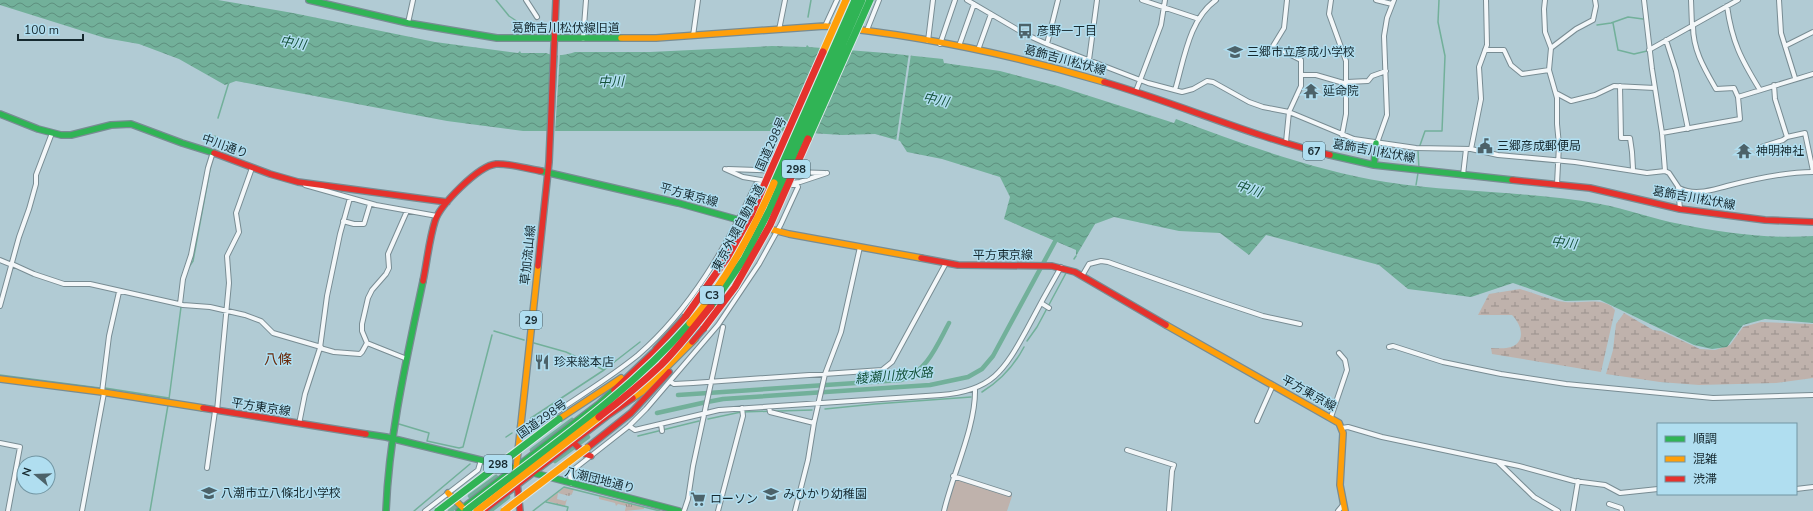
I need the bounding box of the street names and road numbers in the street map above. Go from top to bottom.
street label: 葛飾吉川松伏線旧道 [512,20,620,36]
street label: 葛飾吉川松伏線 [1022,41,1108,79]
street label: 国道298号 [752,114,790,174]
street label: 中川通り [200,130,250,162]
street label: 葛飾吉川松伏線 [1331,136,1417,166]
road number: 67 [1303,142,1325,160]
road number: 298 [782,160,810,178]
street label: 平方東京線 [658,180,720,210]
street label: 東京外環自動車道 [708,182,768,274]
street label: 葛飾吉川松伏線 [1651,183,1737,213]
street label: 草加流山線 [517,224,539,286]
street label: 平方東京線 [973,247,1033,263]
road number: C3 [700,286,724,304]
road number: 29 [520,311,542,329]
street label: 平方東京線 [1279,371,1339,415]
street label: 平方東京線 [230,394,292,420]
street label: 国道298号 [514,396,570,442]
road number: 298 [484,455,512,473]
street label: 八潮団地通り [563,464,637,496]

